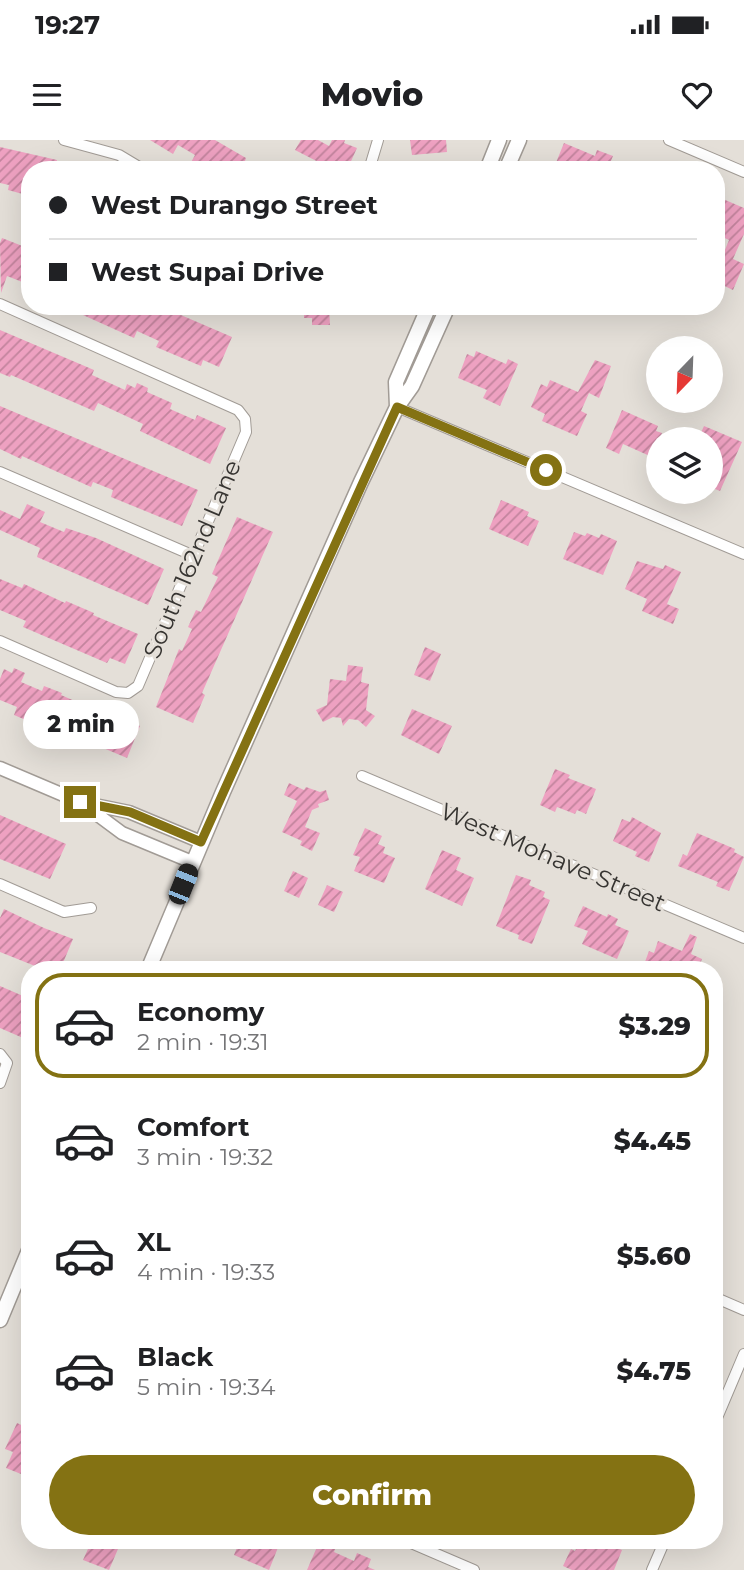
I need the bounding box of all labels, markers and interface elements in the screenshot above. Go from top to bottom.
text: 19:27 [35,9,100,41]
text: Movio [321,75,423,114]
icon: menu [28,76,66,114]
icon: heart [678,76,716,114]
text: West Durango Street [91,189,378,221]
text: West Supai Drive [91,256,324,288]
north arrow [646,336,723,413]
map controls [646,336,723,504]
button: layers [646,427,723,504]
route start [530,454,562,486]
street label: South 162nd Lane [137,455,247,663]
callout: 2 min [22,700,138,750]
text: 2 min [47,710,115,738]
route end [64,786,96,818]
street label: West Mohave Street [436,796,670,918]
car [166,861,201,907]
icon: car [53,994,116,1057]
text: Economy [137,996,264,1028]
text: $3.29 [618,1010,691,1042]
text: 2 min · 19:31 [137,1028,269,1056]
icon: car [53,1109,116,1172]
text: Comfort [137,1111,249,1143]
text: $4.45 [614,1125,691,1157]
text: 3 min · 19:32 [137,1143,273,1171]
icon: car [53,1224,116,1287]
text: XL [137,1226,171,1258]
text: $5.60 [617,1240,691,1272]
text: 4 min · 19:33 [137,1258,275,1286]
icon: car [53,1339,116,1402]
text: Black [137,1341,213,1373]
text: $4.75 [617,1355,691,1387]
text: 5 min · 19:34 [137,1373,275,1401]
button: Confirm [49,1455,695,1535]

